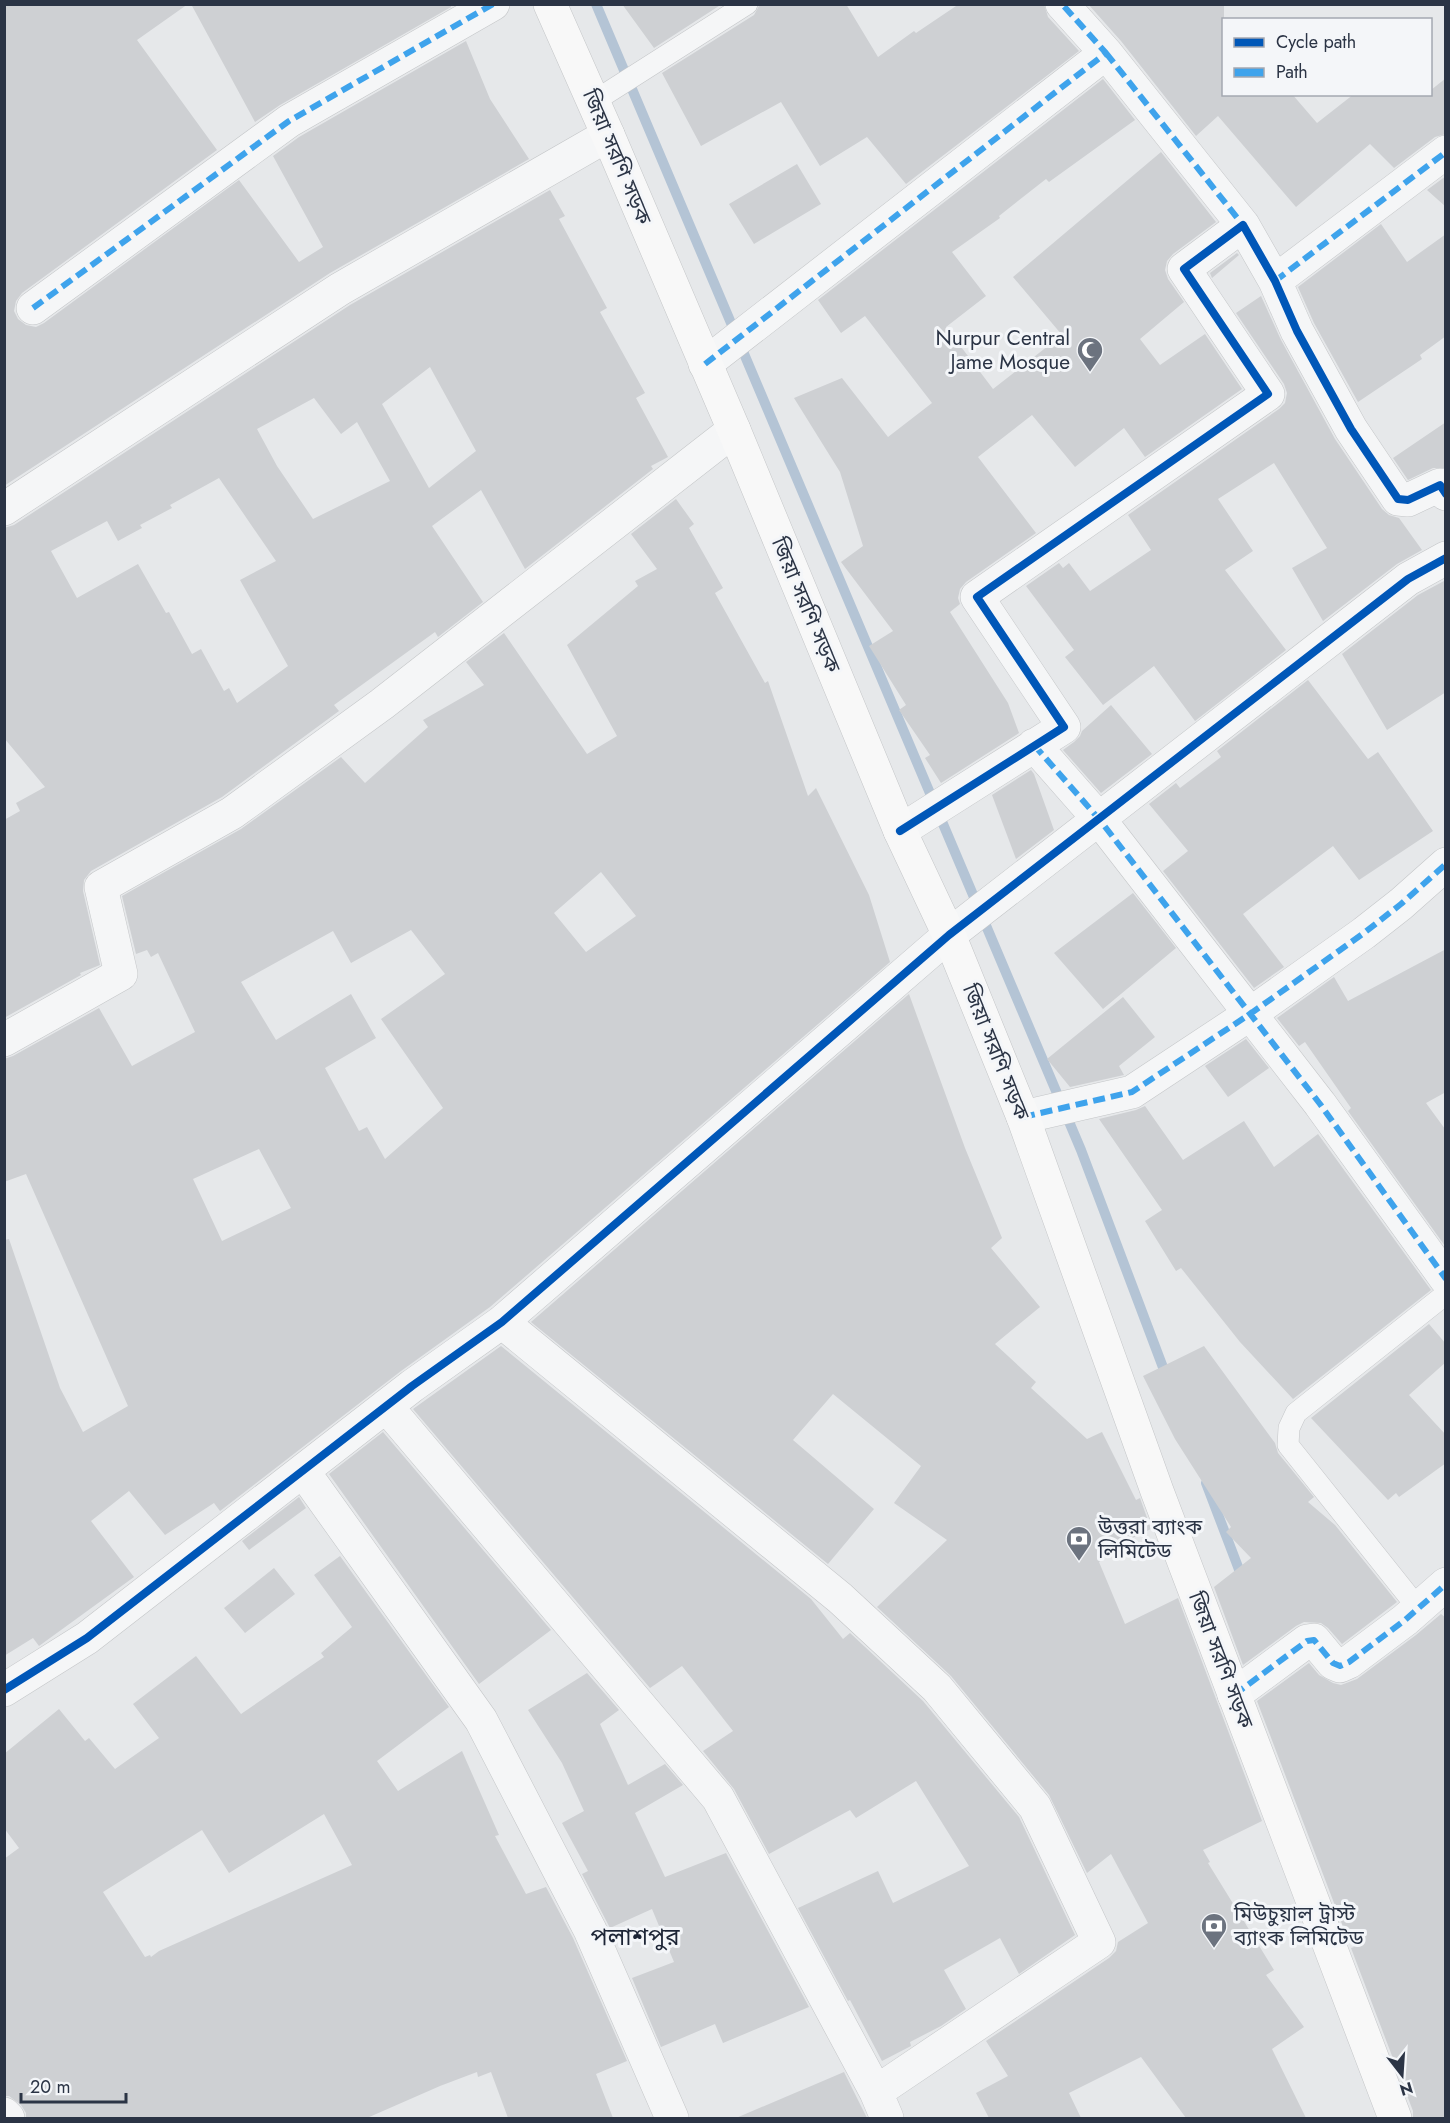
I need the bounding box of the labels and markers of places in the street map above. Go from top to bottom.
place label: Nurpur Central Jame Mosque [936,323,1070,377]
mosque icon: Nurpur Central Jame Mosque [1075,335,1105,373]
place label: উত্তরা ব্যাংক লিমিটেড [1097,1512,1203,1566]
bank icon: উত্তরা ব্যাংক লিমিটেড [1064,1524,1094,1562]
place label: মিউচুয়াল ট্রাস্ট ব্যাংক লিমিটেড [1233,1899,1365,1953]
bank icon: মিউচুয়াল ট্রাস্ট ব্যাংক লিমিটেড [1199,1911,1229,1949]

